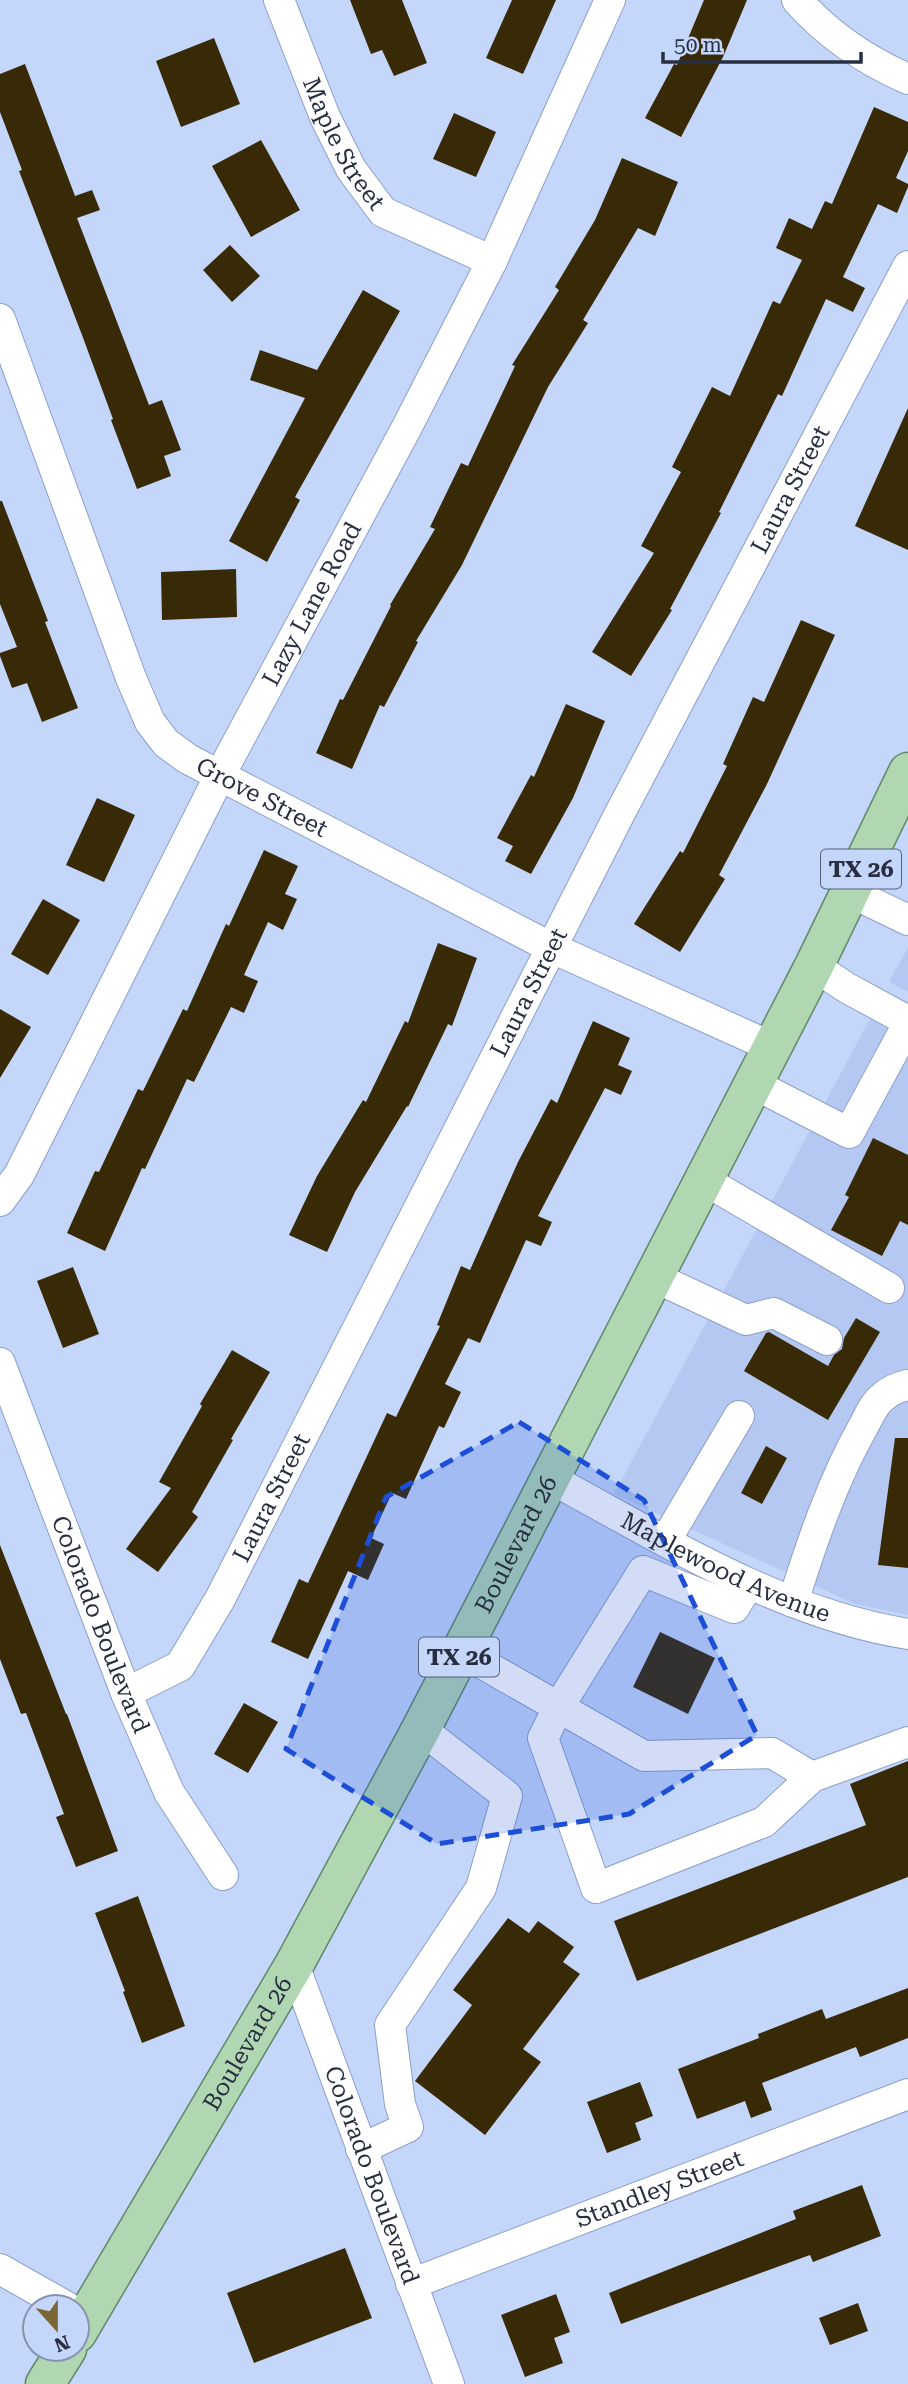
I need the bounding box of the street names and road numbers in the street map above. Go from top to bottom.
street label: Maple Street [297,74,391,216]
street label: Laura Street [745,421,836,558]
street label: Lazy Lane Road [257,517,367,691]
street label: Grove Street [191,752,332,843]
road number: TX 26 [821,849,901,888]
street label: Laura Street [484,923,573,1061]
street label: Laura Street [227,1429,316,1567]
street label: Boulevard 26 [469,1471,563,1618]
street label: Maplewood Avenue [616,1506,834,1628]
street label: Colorado Boulevard [46,1512,156,1737]
road number: TX 26 [419,1638,499,1676]
street label: Boulevard 26 [197,1972,298,2116]
street label: Colorado Boulevard [319,2062,425,2288]
street label: Standley Street [572,2144,747,2234]

